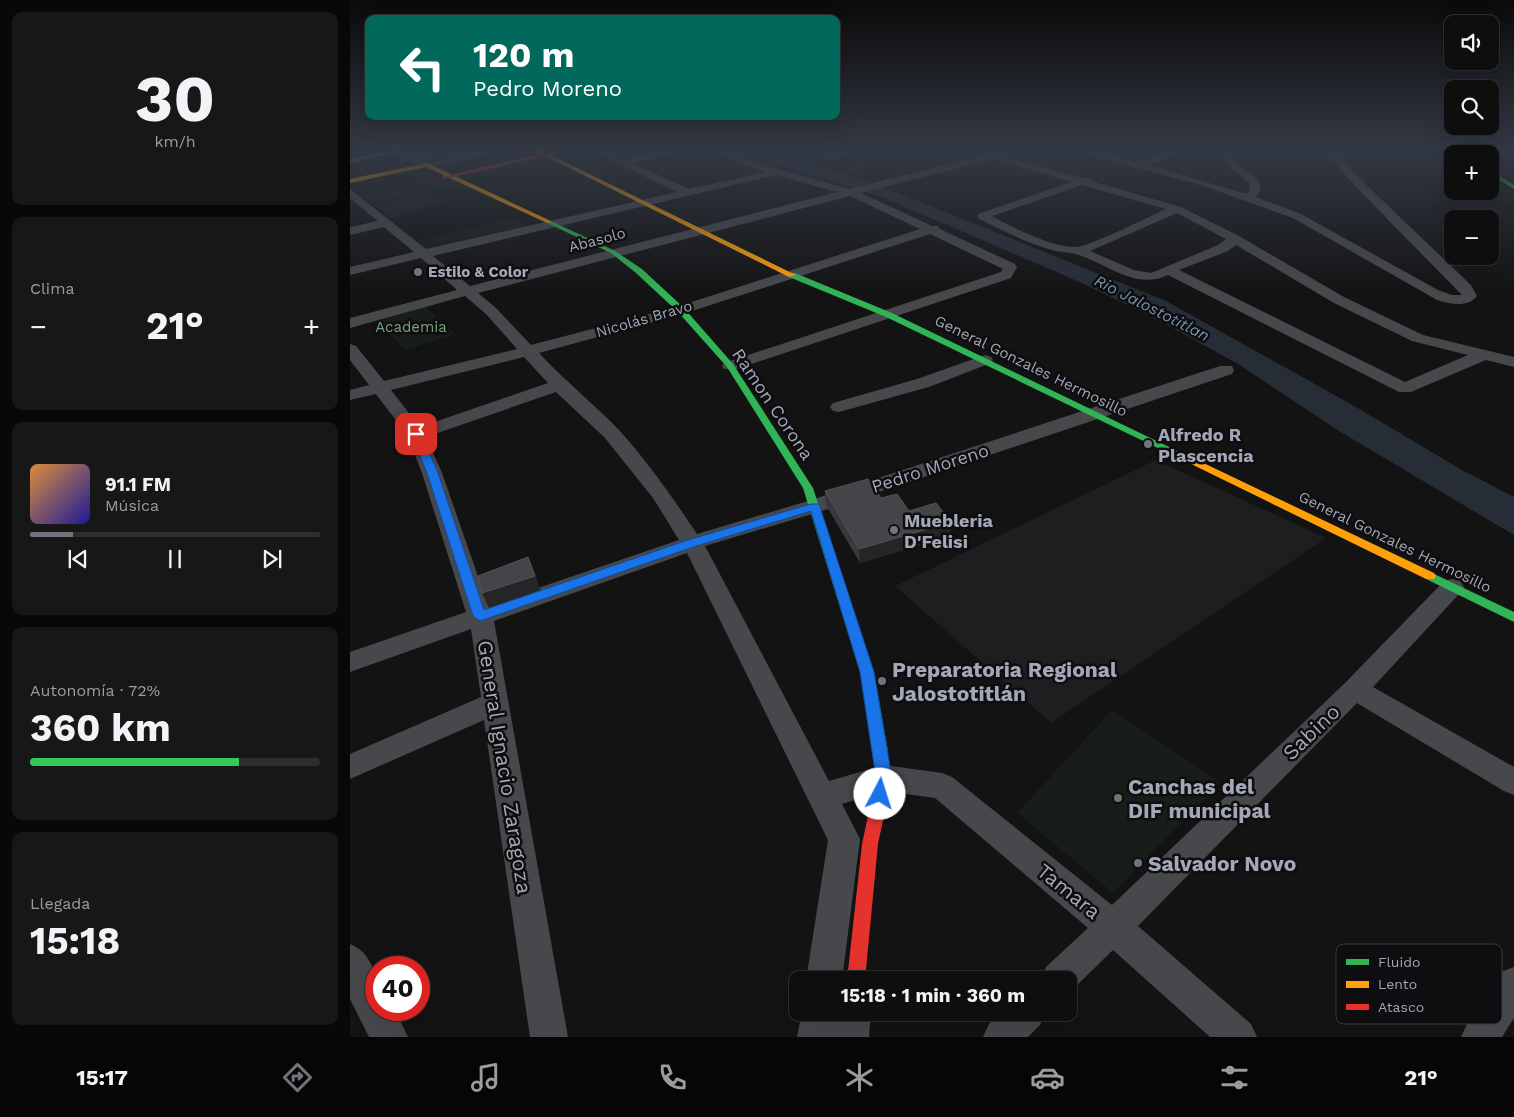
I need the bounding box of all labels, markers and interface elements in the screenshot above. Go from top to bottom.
map controls [1444,15,1499,265]
button: sound [1444,15,1499,70]
text: 120 m [473,34,574,76]
icon: left [390,35,455,100]
text: 30 [135,61,215,137]
text: Pedro Moreno [473,76,622,101]
button: search [1444,80,1499,135]
text: km/h [154,132,196,151]
button: + [1444,145,1499,200]
button: − [1444,210,1499,265]
street label: Abasolo [567,224,627,256]
place label: Estilo & Color [428,263,529,281]
marker: Estilo & Color [412,266,424,278]
water label: Rio Jalostotitlan [1091,271,1213,345]
text: Clima [30,279,74,298]
street label: Nicolás Bravo [594,297,694,341]
text: 21° [146,304,204,348]
text: − [30,310,47,343]
text: + [303,310,320,343]
street label: General Gonzales Hermosillo [932,311,1130,421]
park label: Academia [375,318,447,336]
street label: Ramon Corona [728,344,818,464]
pin [395,413,437,455]
icon: arrive [402,420,430,448]
place label: Alfredo R Plascencia [1158,424,1254,466]
marker: Alfredo R Plascencia [1142,438,1154,450]
street label: Pedro Moreno [869,439,991,497]
text: 91.1 FM [105,473,171,496]
street label: General Gonzales Hermosillo [1296,487,1494,597]
text: Música [105,496,159,515]
place label: Muebleria D'Felisi [904,510,993,552]
marker: Muebleria D'Felisi [888,524,900,536]
icon: previous [64,545,92,573]
icon: pause [161,545,189,573]
icon: next [258,545,286,573]
street label: General Ignacio Zaragoza [473,638,537,896]
place label: Preparatoria Regional Jalostotitlán [892,657,1117,706]
marker: Preparatoria Regional Jalostotitlán [876,675,888,687]
text: Autonomía · 72% [30,681,160,700]
street label: Sabino [1277,699,1345,765]
text: 360 km [30,706,171,750]
position arrow [853,767,905,819]
place label: Canchas del DIF municipal [1128,774,1271,823]
marker: Canchas del DIF municipal [1112,792,1124,804]
place label: Salvador Novo [1148,851,1296,876]
marker: Salvador Novo [1132,857,1144,869]
street label: Tamara [1032,858,1106,924]
text: Llegada [30,894,90,913]
text: 15:18 [30,919,120,963]
legend [1336,944,1502,1024]
text: Fluido [1378,954,1420,970]
speed limit sign: 40 [365,956,430,1021]
text: Lento [1378,976,1417,992]
text: 15:18 · 1 min · 360 m [841,984,1025,1007]
text: Atasco [1378,999,1424,1015]
icon: directions [280,1060,315,1095]
icon: music [468,1060,503,1095]
icon: phone [655,1060,690,1095]
icon: climate [842,1060,877,1095]
icon: car [1030,1060,1065,1095]
icon: filters [1217,1060,1252,1095]
text: 15:17 [76,1065,128,1090]
text: 21° [1404,1065,1438,1090]

